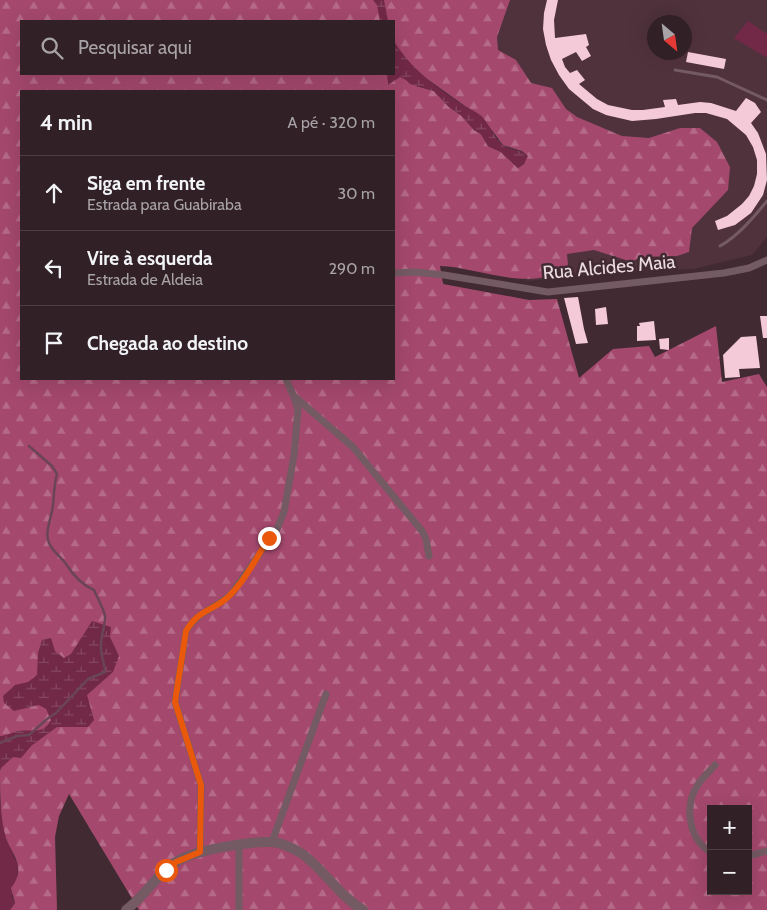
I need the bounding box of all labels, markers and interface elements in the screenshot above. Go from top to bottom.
north arrow [647,15,692,60]
search box [20,20,395,75]
icon: search [38,34,66,62]
text: Pesquisar aqui [78,36,192,59]
text: 4 min [40,110,93,135]
text: A pé · 320 m [288,113,375,132]
text: Siga em frente [87,172,205,195]
icon: ahead [40,179,68,207]
text: 30 m [338,184,375,203]
text: Estrada para Guabiraba [87,195,242,214]
text: Vire à esquerda [87,247,213,270]
street label: Rua Alcides Maia [542,250,676,284]
icon: left [40,254,68,282]
text: 290 m [329,259,375,278]
text: Estrada de Aldeia [87,270,203,289]
icon: arrive [40,329,68,357]
text: Chegada ao destino [87,332,248,355]
route end [258,527,281,550]
map controls [707,805,752,895]
button: + [707,805,752,850]
button: − [707,850,752,895]
route start [155,859,178,882]

